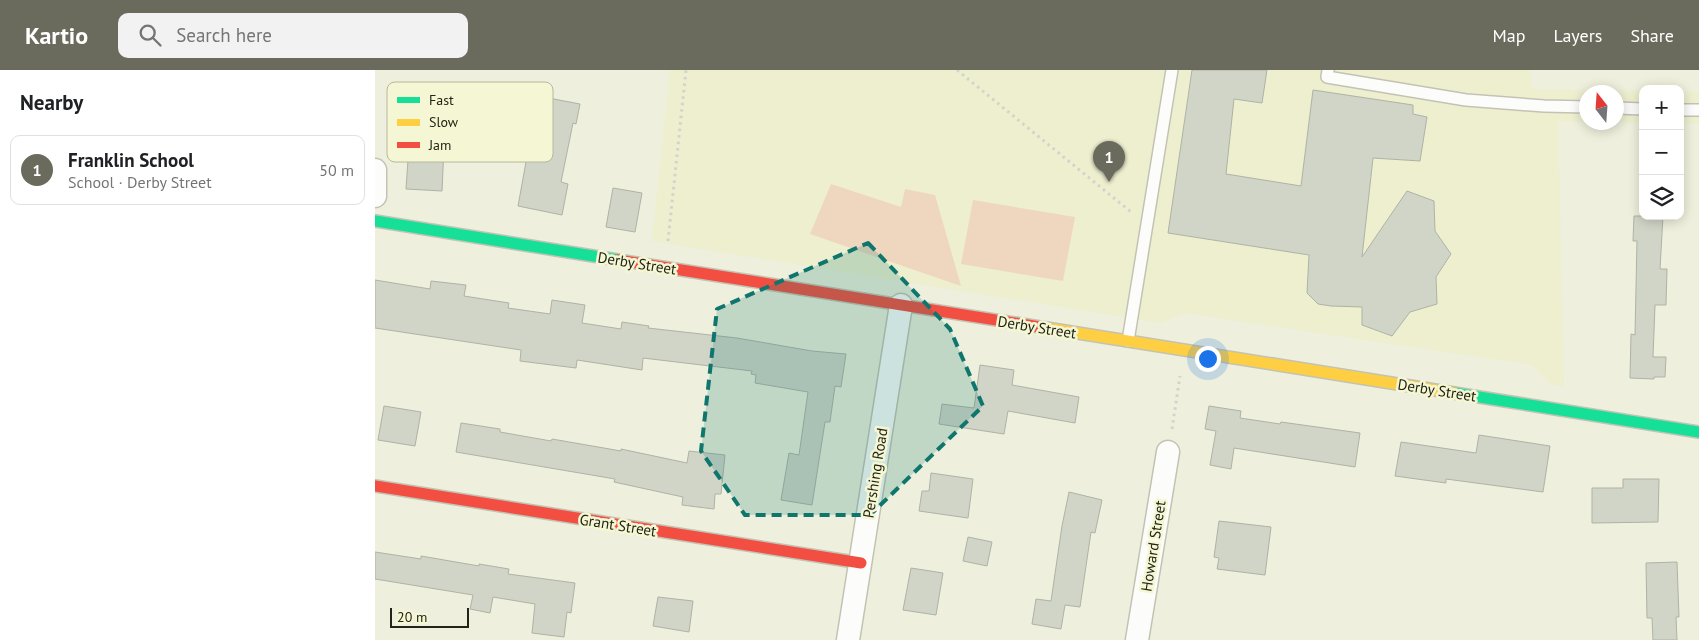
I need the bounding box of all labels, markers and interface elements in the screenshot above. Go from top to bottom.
search box [118,13,468,58]
text: Kartio [25,20,88,51]
icon: search [136,21,164,49]
text: Search here [176,23,272,47]
text: Map [1493,24,1525,47]
text: Layers [1553,24,1602,47]
text: Share [1630,24,1674,47]
legend [387,82,553,162]
north arrow [1579,85,1624,130]
map controls [1639,85,1684,220]
button: + [1639,85,1684,130]
text: Nearby [20,89,83,116]
text: Fast [429,91,454,109]
text: Slow [429,113,459,131]
button: − [1639,130,1684,175]
text: Jam [428,136,451,154]
pin: 1 [1093,141,1125,182]
text: Franklin School [68,148,194,172]
text: 1 [32,160,42,180]
text: 50 m [319,160,354,180]
text: School · Derby Street [68,172,212,192]
button: layers [1639,175,1684,220]
street label: Derby Street [596,247,678,279]
street label: Derby Street [996,311,1078,343]
your location [1195,346,1221,372]
street label: Derby Street [1396,374,1478,406]
street label: Pershing Road [858,427,892,519]
street label: Howard Street [1136,499,1170,593]
street label: Grant Street [578,510,658,540]
scale bar [390,605,469,628]
text: 20 m [397,608,427,626]

